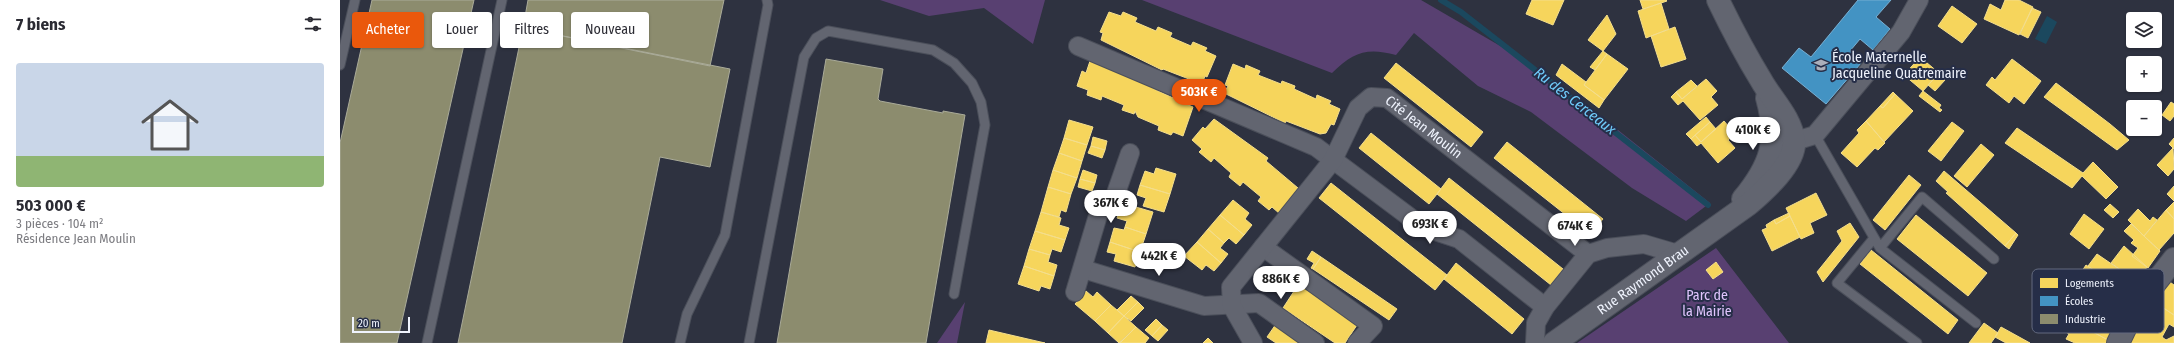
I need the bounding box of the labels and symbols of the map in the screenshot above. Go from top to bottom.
place label: École Maternelle Jacqueline Quatremaire [1832,48,1967,82]
school or university icon: École Maternelle Jacqueline Quatremaire [1813,57,1829,73]
water label: Ru des Cerceaux [1531,64,1620,139]
pin: 503K € [1166,79,1232,113]
street label: Cité Jean Moulin [1382,92,1465,162]
pin: 410K € [1720,117,1786,151]
pin: 367K € [1078,190,1144,224]
pin: 693K € [1397,211,1463,245]
pin: 674K € [1542,213,1608,247]
street label: Rue Raymond Brau [1594,242,1692,318]
pin: 442K € [1126,243,1192,277]
pin: 886K € [1248,266,1314,300]
legend [2032,269,2164,333]
text: Logements [2065,277,2114,290]
park label: Parc de la Mairie [1682,287,1732,320]
text: Écoles [2065,294,2094,308]
text: Industrie [2065,313,2106,326]
scale bar [352,315,410,334]

